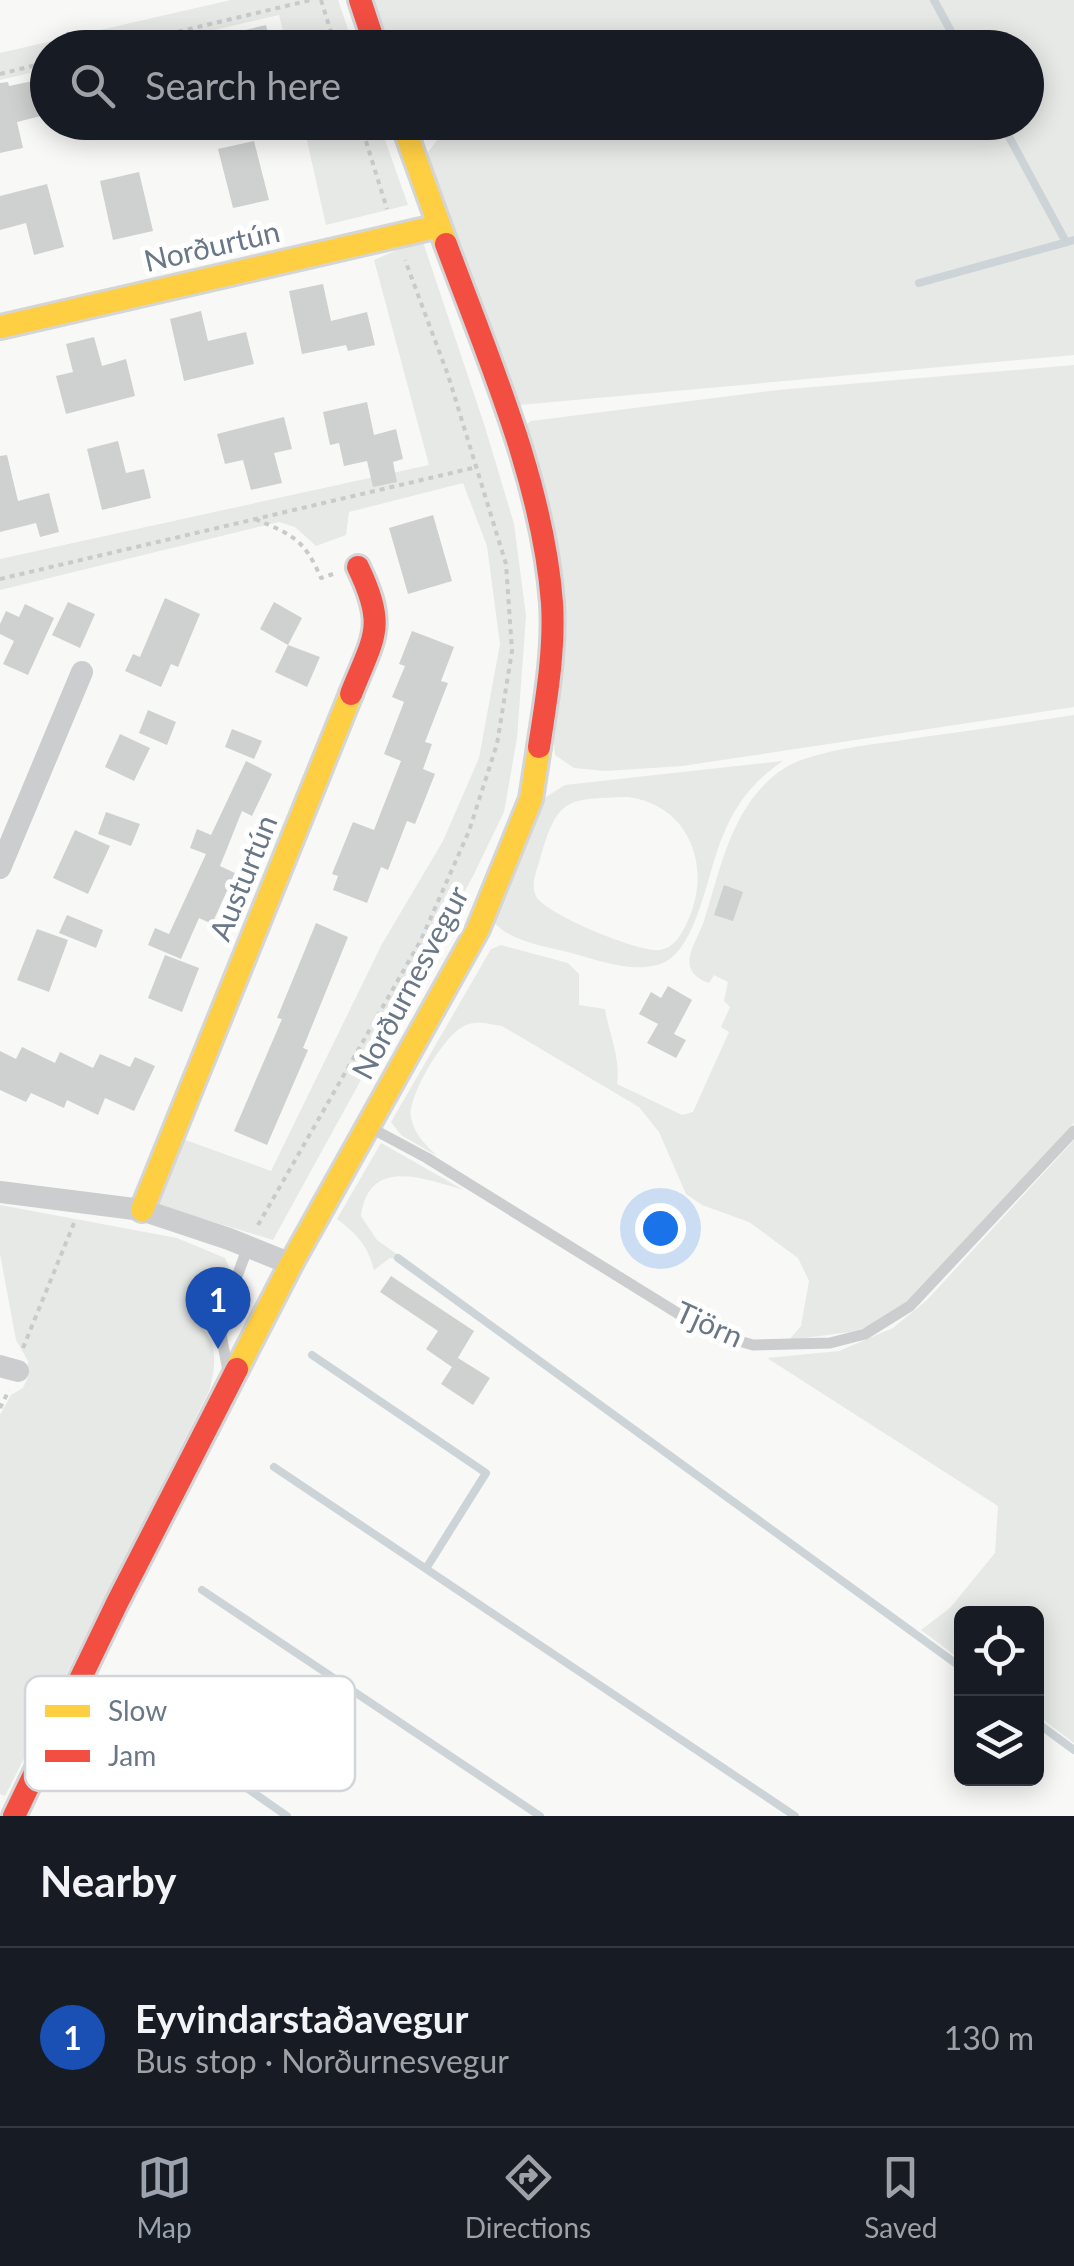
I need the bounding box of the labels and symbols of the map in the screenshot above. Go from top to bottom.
street label: Norðurtún [140,212,283,278]
street label: Austurtún [201,809,284,945]
street label: Norðurnesvegur [343,879,475,1085]
your location [635,1203,686,1254]
pin: 1 [186,1266,250,1349]
street label: Tjörn [671,1293,749,1354]
legend [25,1676,355,1791]
text: Slow [108,1693,167,1727]
text: Jam [108,1738,156,1772]

